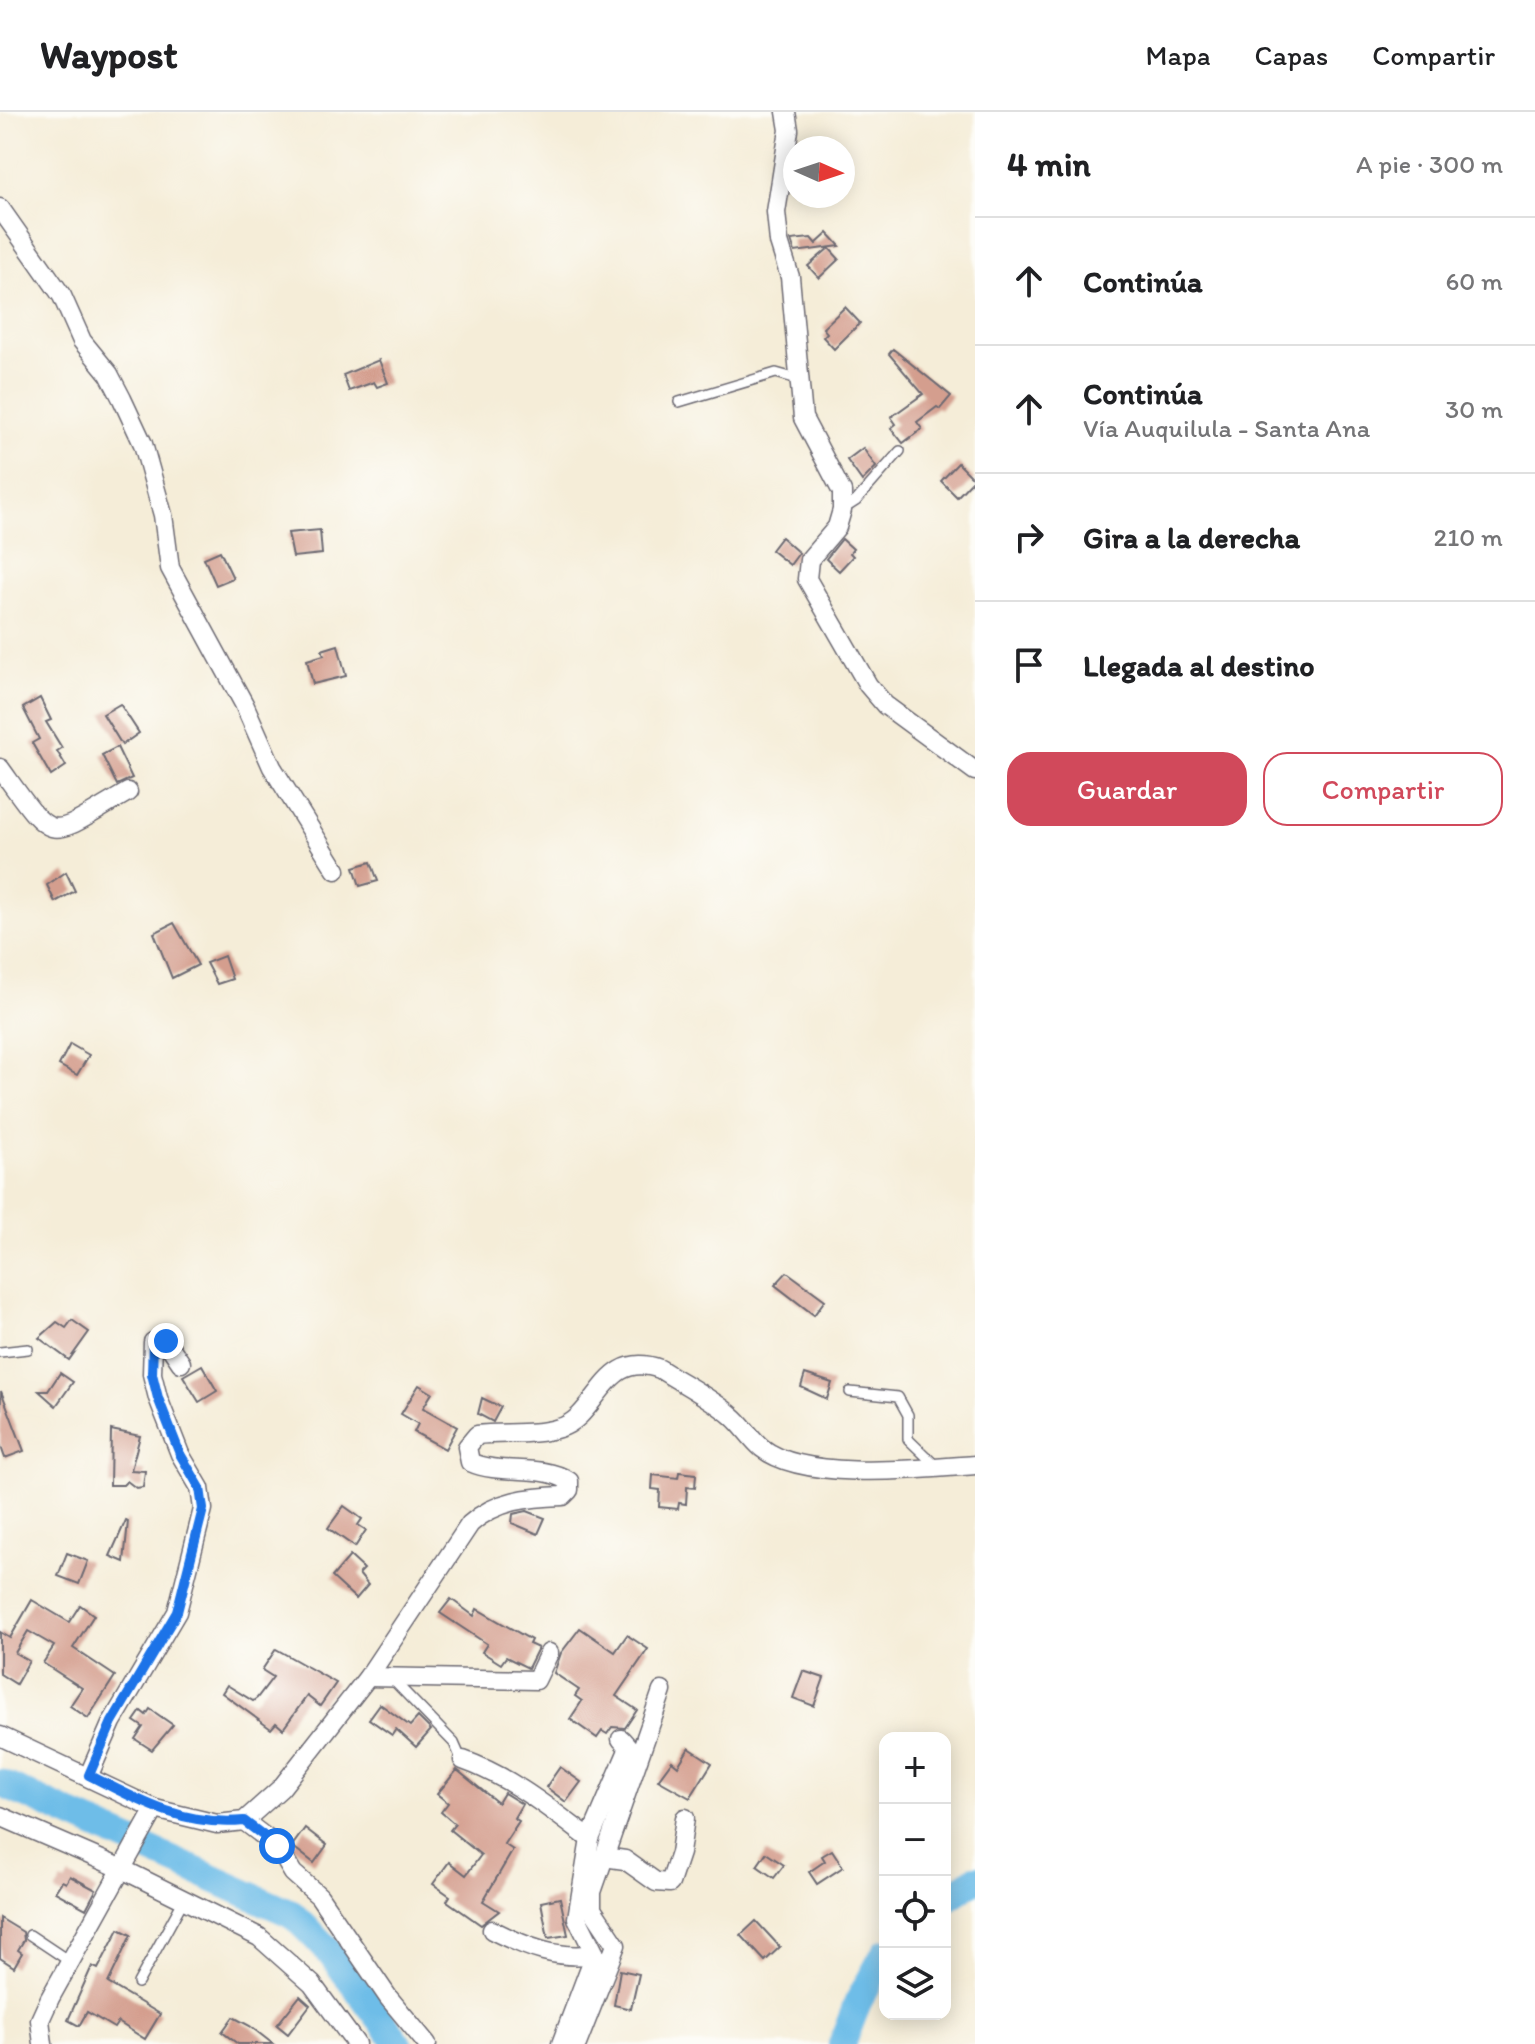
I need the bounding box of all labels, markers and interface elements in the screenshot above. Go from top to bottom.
text: Waypost [40,32,178,78]
text: Mapa [1145,38,1211,72]
text: Capas [1255,38,1328,72]
text: Compartir [1372,38,1495,72]
north arrow [783,136,855,208]
text: 4 min [1007,144,1091,185]
text: A pie · 300 m [1356,148,1503,180]
icon: ahead [1007,259,1051,303]
text: Continúa [1083,263,1203,300]
text: 60 m [1446,265,1503,297]
text: Continúa [1083,375,1203,412]
icon: ahead [1007,387,1051,431]
text: 30 m [1445,393,1503,425]
text: Vía Auquilula - Santa Ana [1083,412,1370,444]
icon: right [1007,515,1051,559]
text: Gira a la derecha [1083,519,1300,556]
text: 210 m [1434,521,1503,553]
icon: arrive [1007,643,1051,687]
text: Llegada al destino [1083,647,1315,684]
button: Guardar [1007,752,1247,826]
button: Compartir [1263,752,1503,826]
route end [148,1323,184,1359]
map controls [879,1732,951,2020]
button: + [879,1732,951,1804]
button: − [879,1804,951,1876]
route start [259,1828,295,1864]
button: locate [879,1876,951,1948]
button: layers [879,1948,951,2020]

